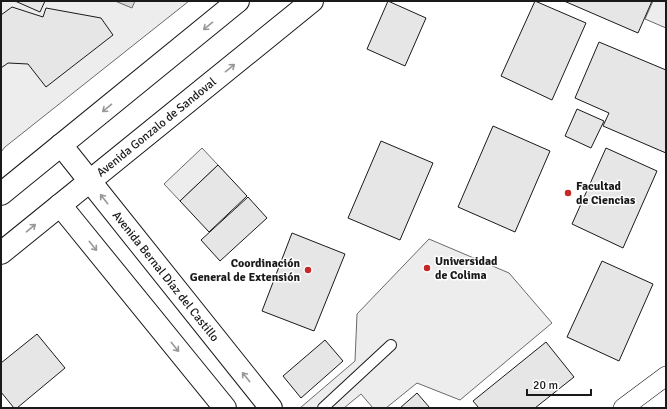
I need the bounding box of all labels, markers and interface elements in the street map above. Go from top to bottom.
one-way arrow [202,21,213,30]
one-way arrow [225,63,236,72]
street label: Avenida Gonzalo de Sandoval [94,74,220,180]
one-way arrow [101,103,112,112]
place label: Facultad de Ciencias [576,179,636,208]
marker: Facultad de Ciencias [563,188,573,198]
one-way arrow [100,194,109,205]
street label: Avenida Bernal Díaz del Castillo [109,208,222,345]
one-way arrow [26,224,36,233]
one-way arrow [89,240,98,251]
place label: Universidad de Colima [435,254,498,283]
place label: Coordinación General de Extensión [190,256,300,285]
marker: Universidad de Colima [422,263,432,273]
marker: Coordinación General de Extensión [303,265,313,275]
one-way arrow [171,341,180,352]
scale bar [527,371,591,397]
one-way arrow [242,372,251,383]
text: 20 m [533,378,558,393]

